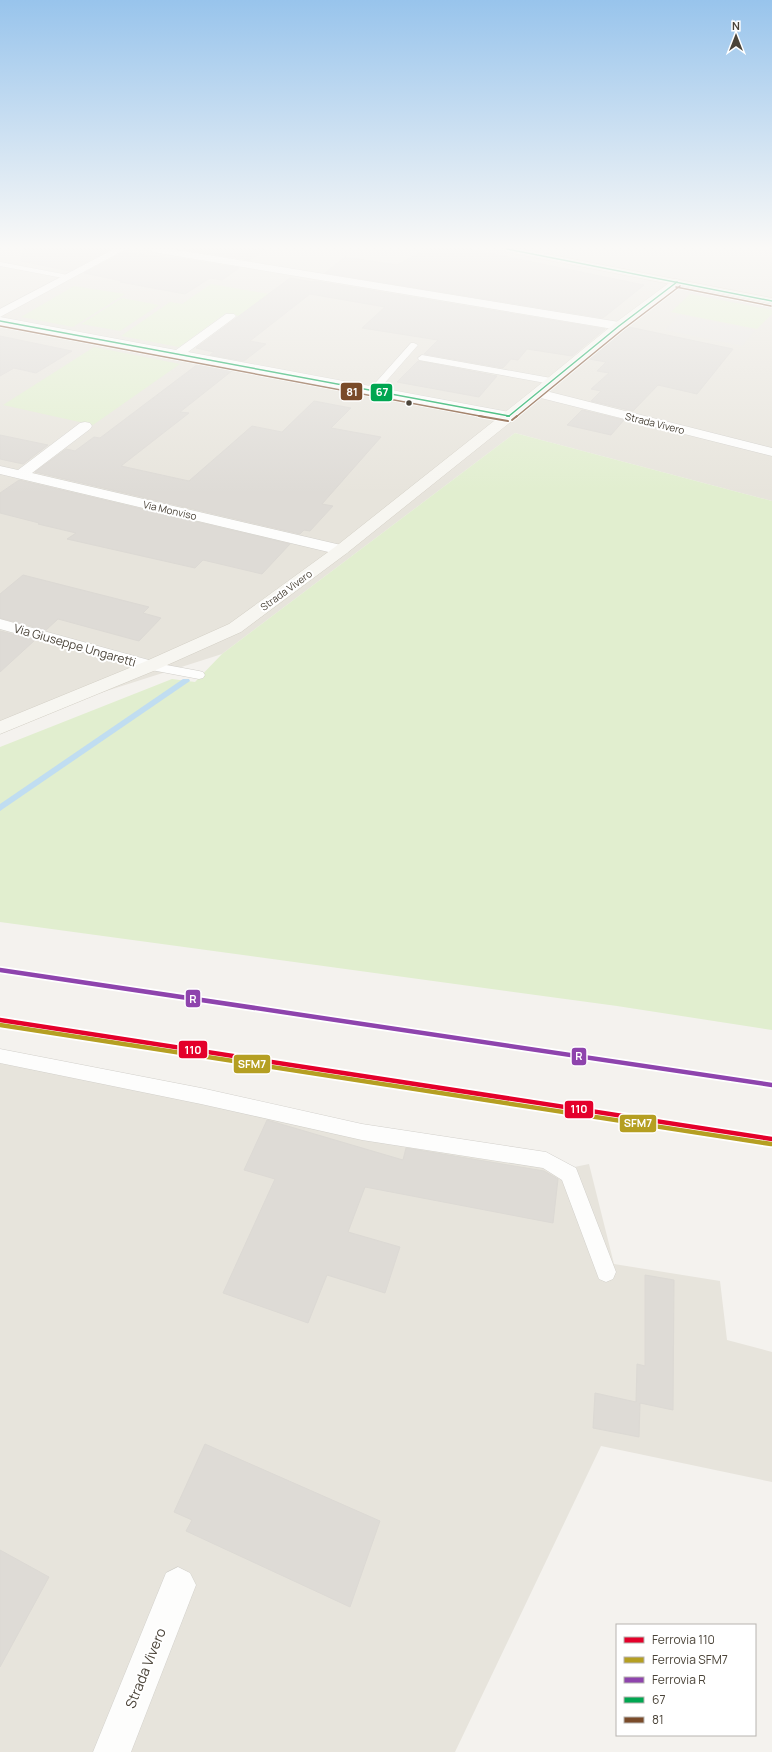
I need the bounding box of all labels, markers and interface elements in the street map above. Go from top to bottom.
north arrow [716,16,756,56]
text: N [732,18,740,33]
line badge: 81 [340,382,363,401]
line badge: 67 [370,383,393,402]
text: 81 [346,384,358,399]
text: 67 [376,384,388,399]
unlabelled marker [404,398,414,408]
street label: Strada Vivero [624,409,686,437]
street label: Via Monviso [142,497,198,523]
street label: Strada Vivero [257,566,315,614]
street label: Via Giuseppe Ungaretti [12,619,138,671]
line badge: R [185,989,201,1008]
text: R [189,991,197,1006]
line badge: 110 [178,1040,208,1059]
text: 110 [185,1042,201,1057]
line badge: R [571,1047,587,1066]
text: R [575,1048,583,1063]
line badge: SFM7 [233,1054,271,1074]
text: SFM7 [238,1056,266,1071]
line badge: 110 [564,1100,594,1119]
text: 110 [571,1101,587,1116]
line badge: SFM7 [619,1114,657,1133]
text: SFM7 [624,1115,652,1130]
legend [616,1624,756,1736]
street label: Strada Vivero [120,1625,170,1711]
text: Ferrovia 110 [652,1631,715,1648]
text: Ferrovia SFM7 [652,1651,728,1668]
text: Ferrovia R [652,1671,706,1688]
text: 67 [652,1691,665,1708]
text: 81 [652,1711,664,1728]

